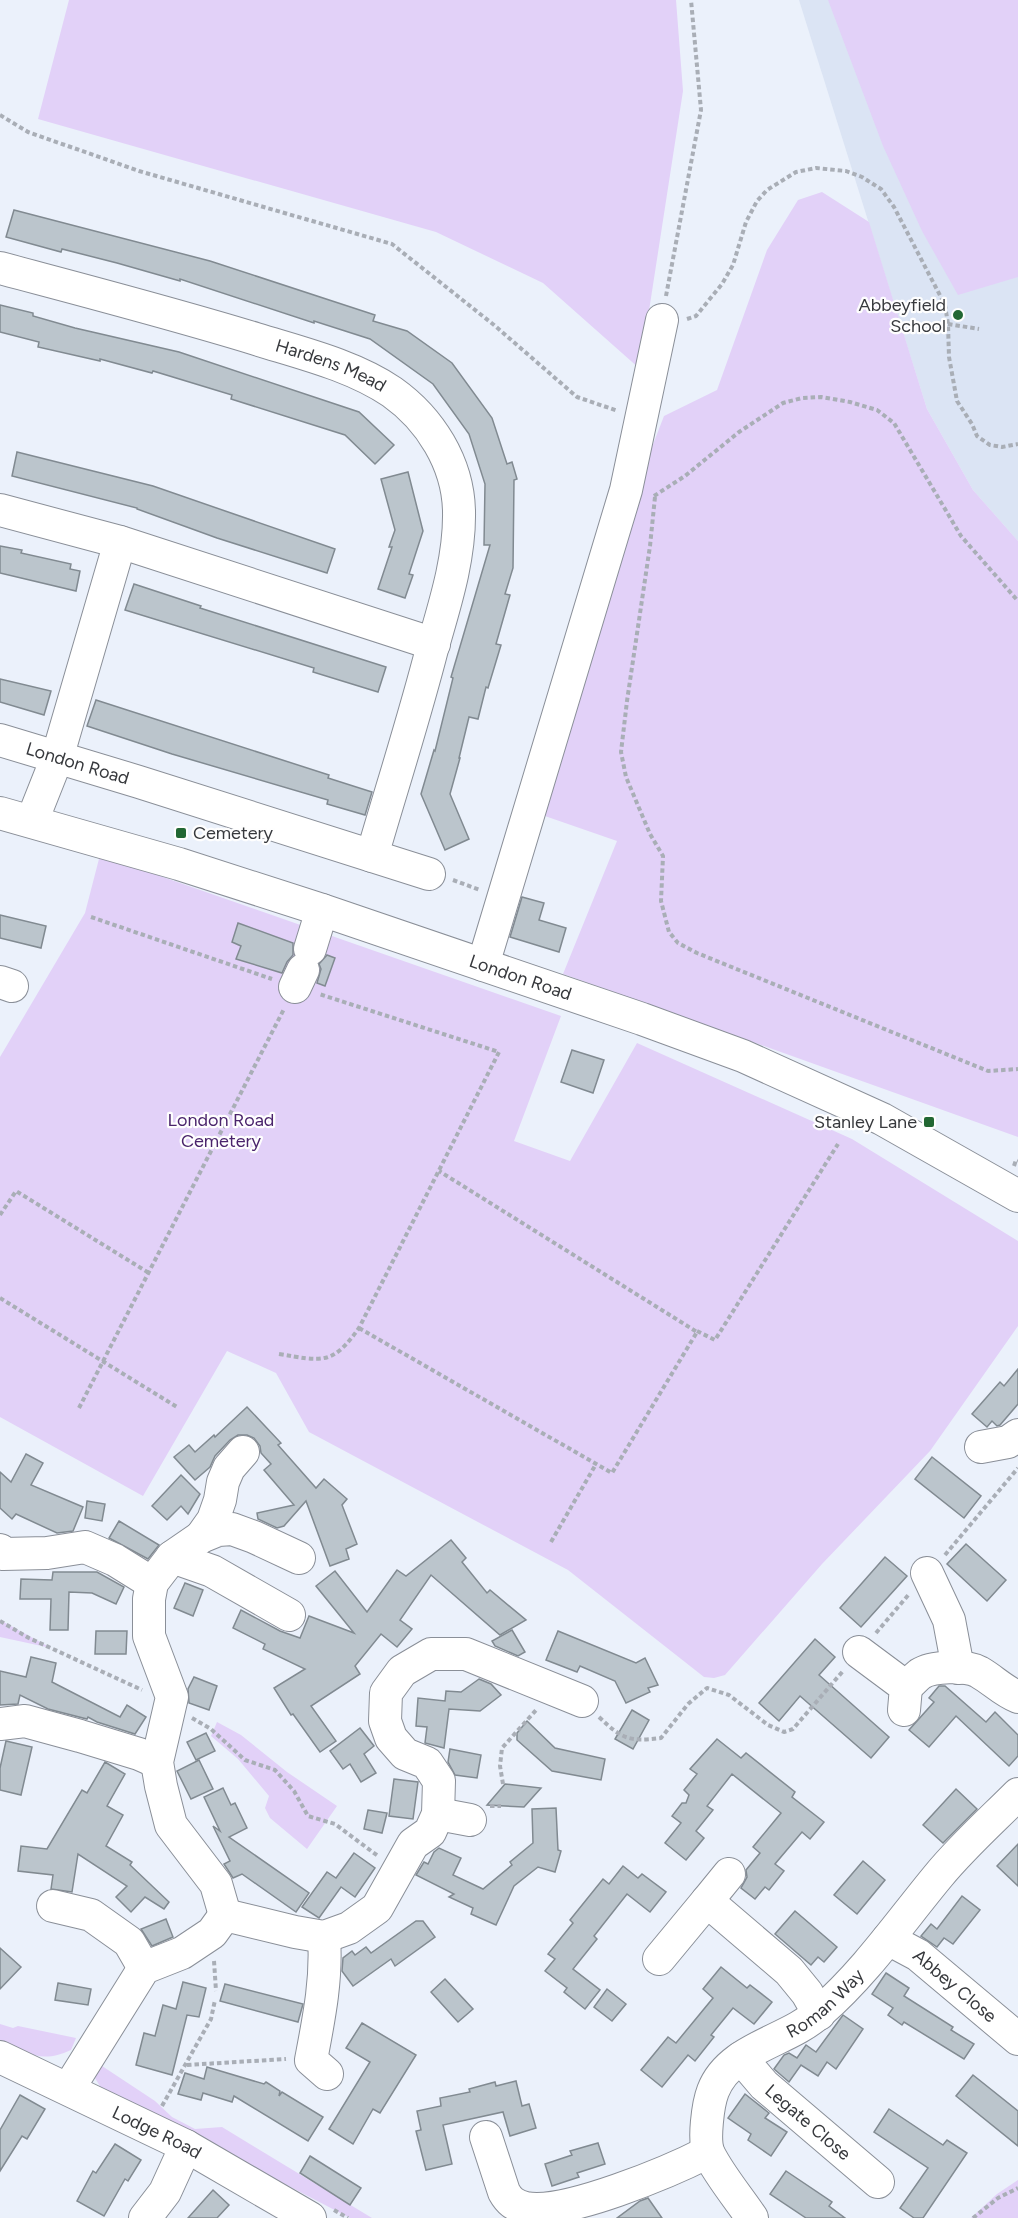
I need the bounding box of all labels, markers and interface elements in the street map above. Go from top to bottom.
place label: Abbeyfield School [859,294,946,337]
marker: Abbeyfield School [951,308,965,322]
street label: Hardens Mead [273,334,390,397]
street label: London Road [23,737,132,789]
place label: Cemetery [193,822,274,844]
marker: Cemetery [174,826,188,840]
street label: London Road [466,950,575,1005]
park label: London Road Cemetery [168,1109,274,1152]
place label: Stanley Lane [814,1111,917,1133]
marker: Stanley Lane [922,1115,936,1129]
street label: Abbey Close [908,1945,1001,2027]
street label: Roman Way [783,1964,869,2043]
street label: Legate Close [760,2080,855,2165]
street label: Lodge Road [109,2101,206,2164]

